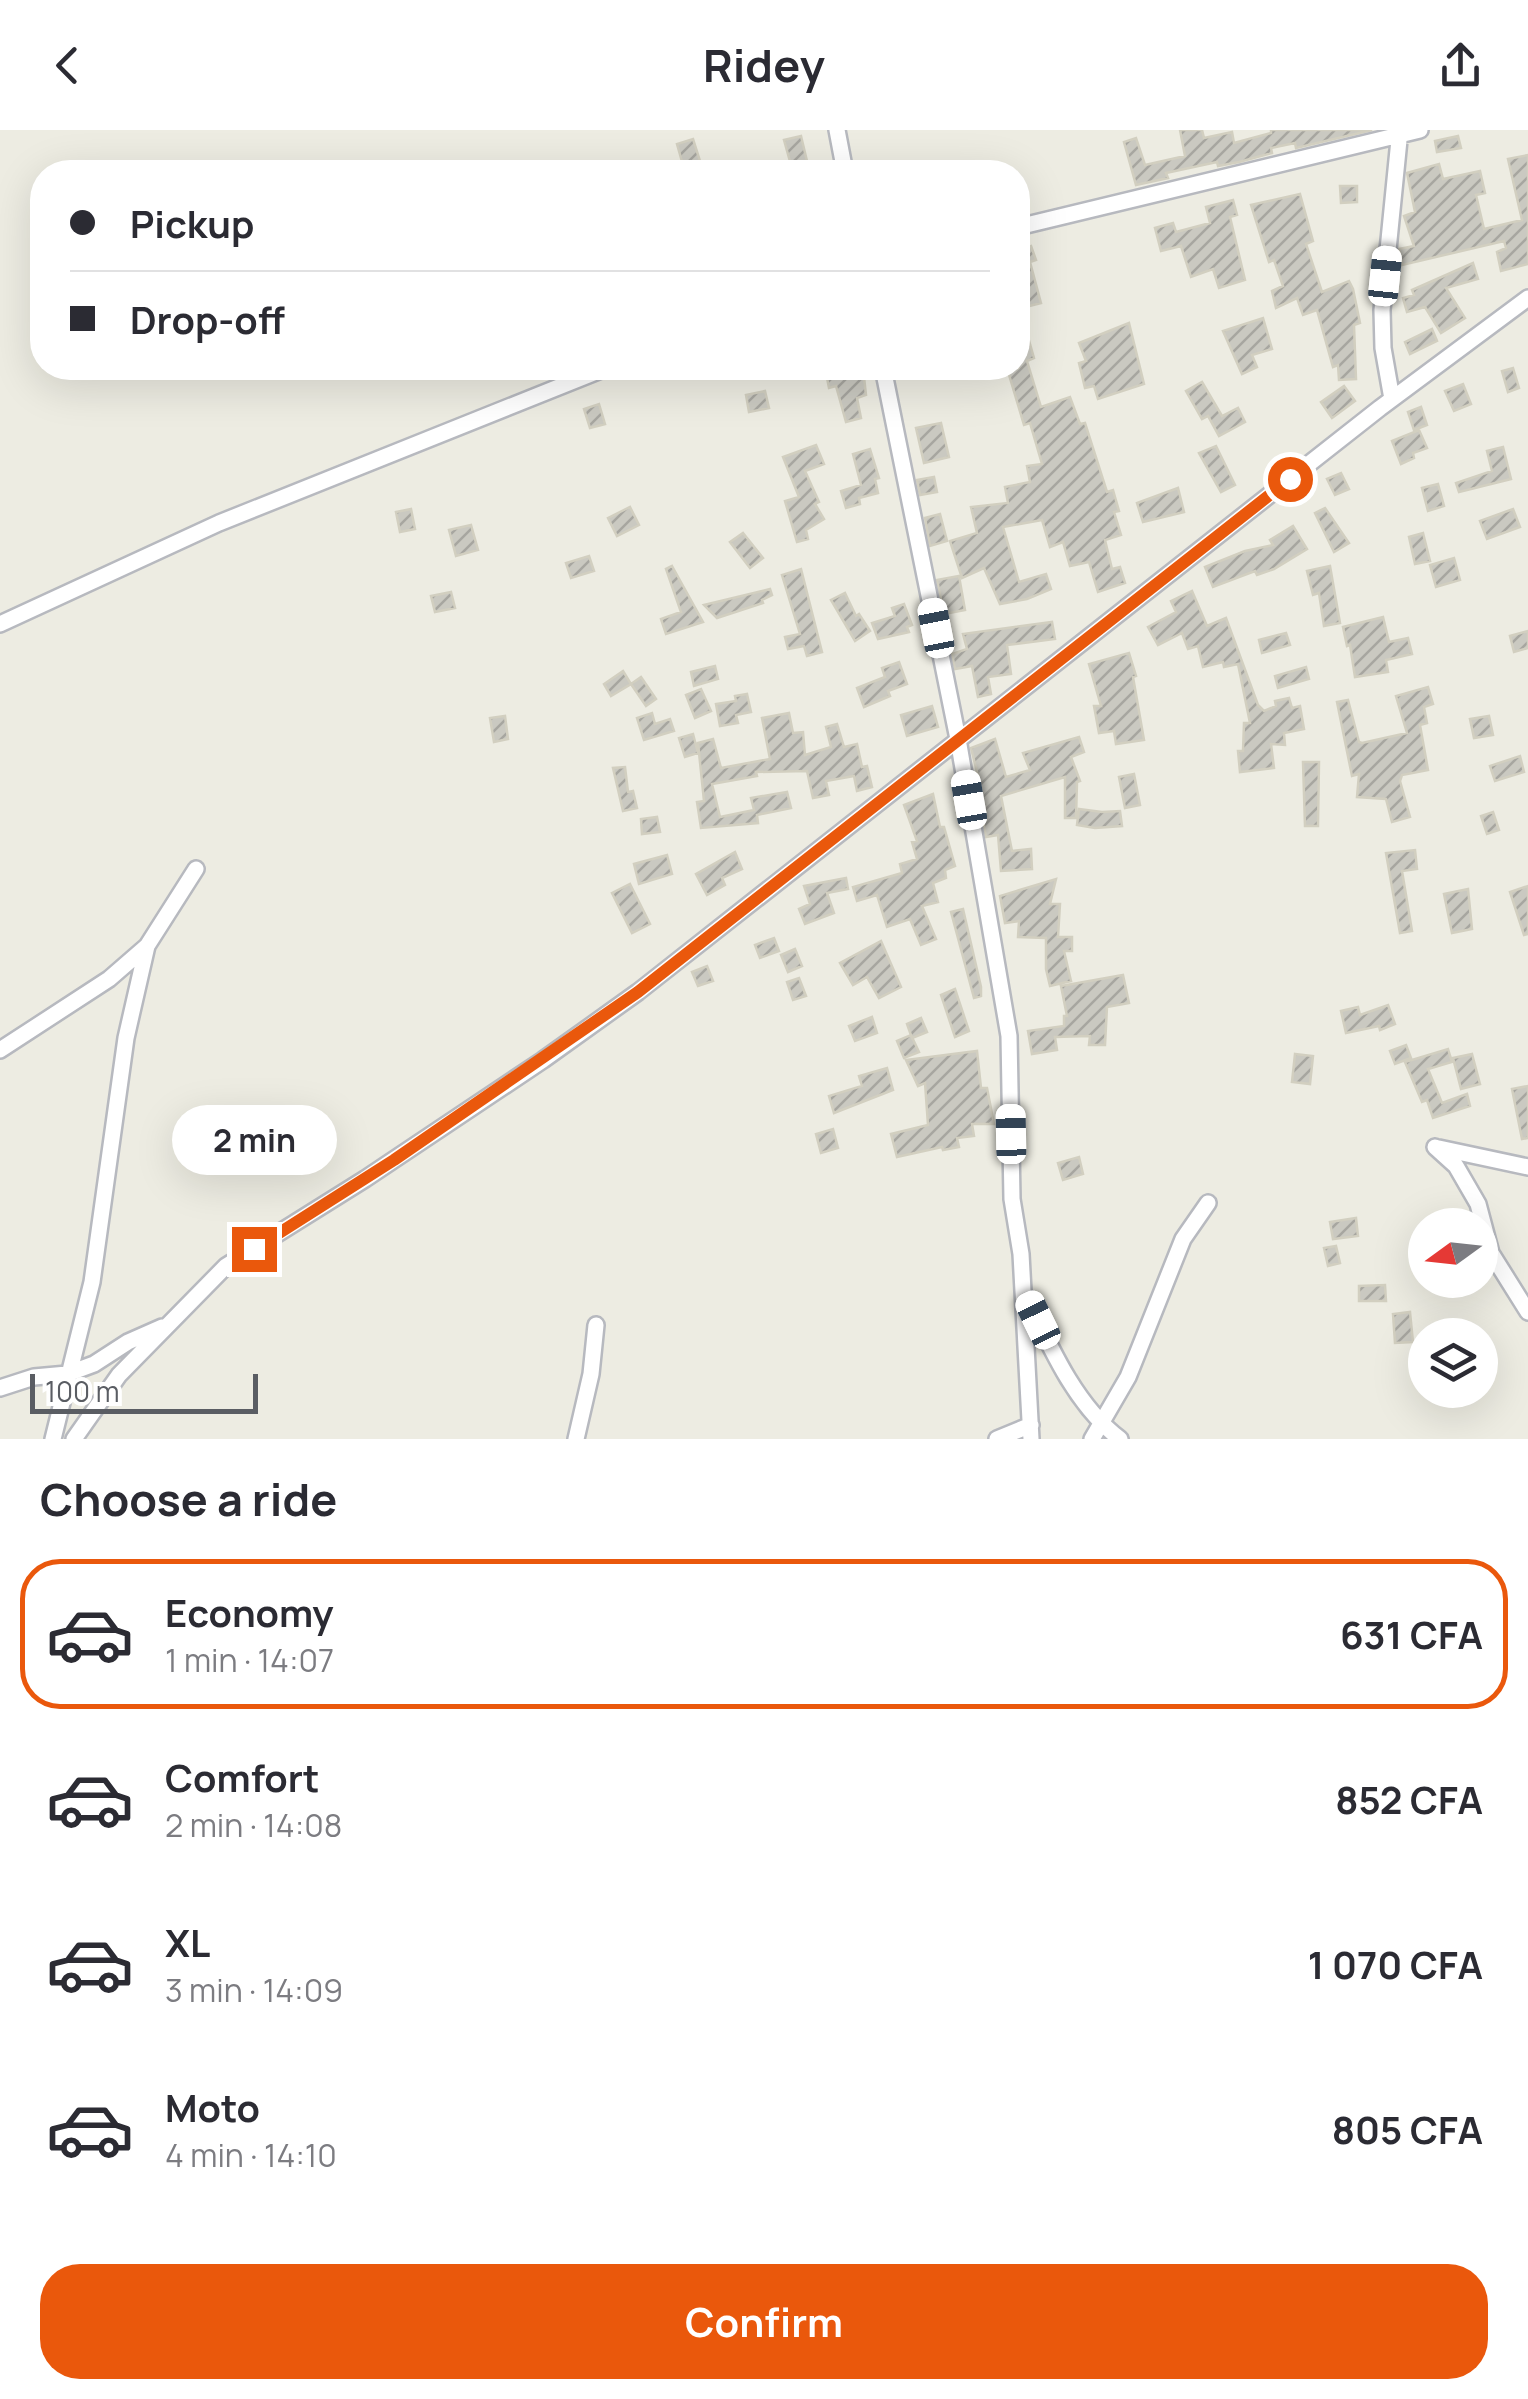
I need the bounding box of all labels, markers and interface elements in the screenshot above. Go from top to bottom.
text: Ridey [703,34,825,96]
icon: back [40,38,95,93]
icon: share [1433,38,1488,93]
text: Pickup [130,197,254,249]
car [1367,245,1403,307]
text: Drop-off [130,293,285,345]
route start [1268,457,1313,502]
car [916,596,956,660]
car [949,768,989,832]
callout: 2 min [172,1104,336,1174]
car [995,1104,1027,1164]
text: 2 min [213,1118,296,1162]
north arrow [1408,1208,1498,1298]
map controls [1408,1208,1498,1408]
route end [232,1227,277,1272]
car [1011,1286,1065,1354]
button: layers [1408,1318,1498,1408]
scale bar [30,1369,258,1414]
text: 100 m [45,1372,119,1410]
text: Choose a ride [40,1468,337,1530]
text: Economy [165,1586,334,1638]
icon: car [45,1589,135,1679]
text: 631 CFA [1340,1608,1483,1660]
text: 1 min · 14:07 [165,1638,334,1682]
text: Comfort [165,1751,319,1803]
icon: car [45,1754,135,1844]
text: 852 CFA [1335,1773,1483,1825]
text: 2 min · 14:08 [165,1803,342,1847]
text: XL [165,1916,210,1968]
icon: car [45,1919,135,2009]
text: 1 070 CFA [1308,1938,1483,1990]
text: 3 min · 14:09 [165,1968,343,2012]
text: Moto [165,2081,260,2133]
icon: car [45,2084,135,2174]
text: 805 CFA [1332,2103,1483,2155]
text: 4 min · 14:10 [165,2133,337,2177]
button: Confirm [40,2264,1488,2379]

